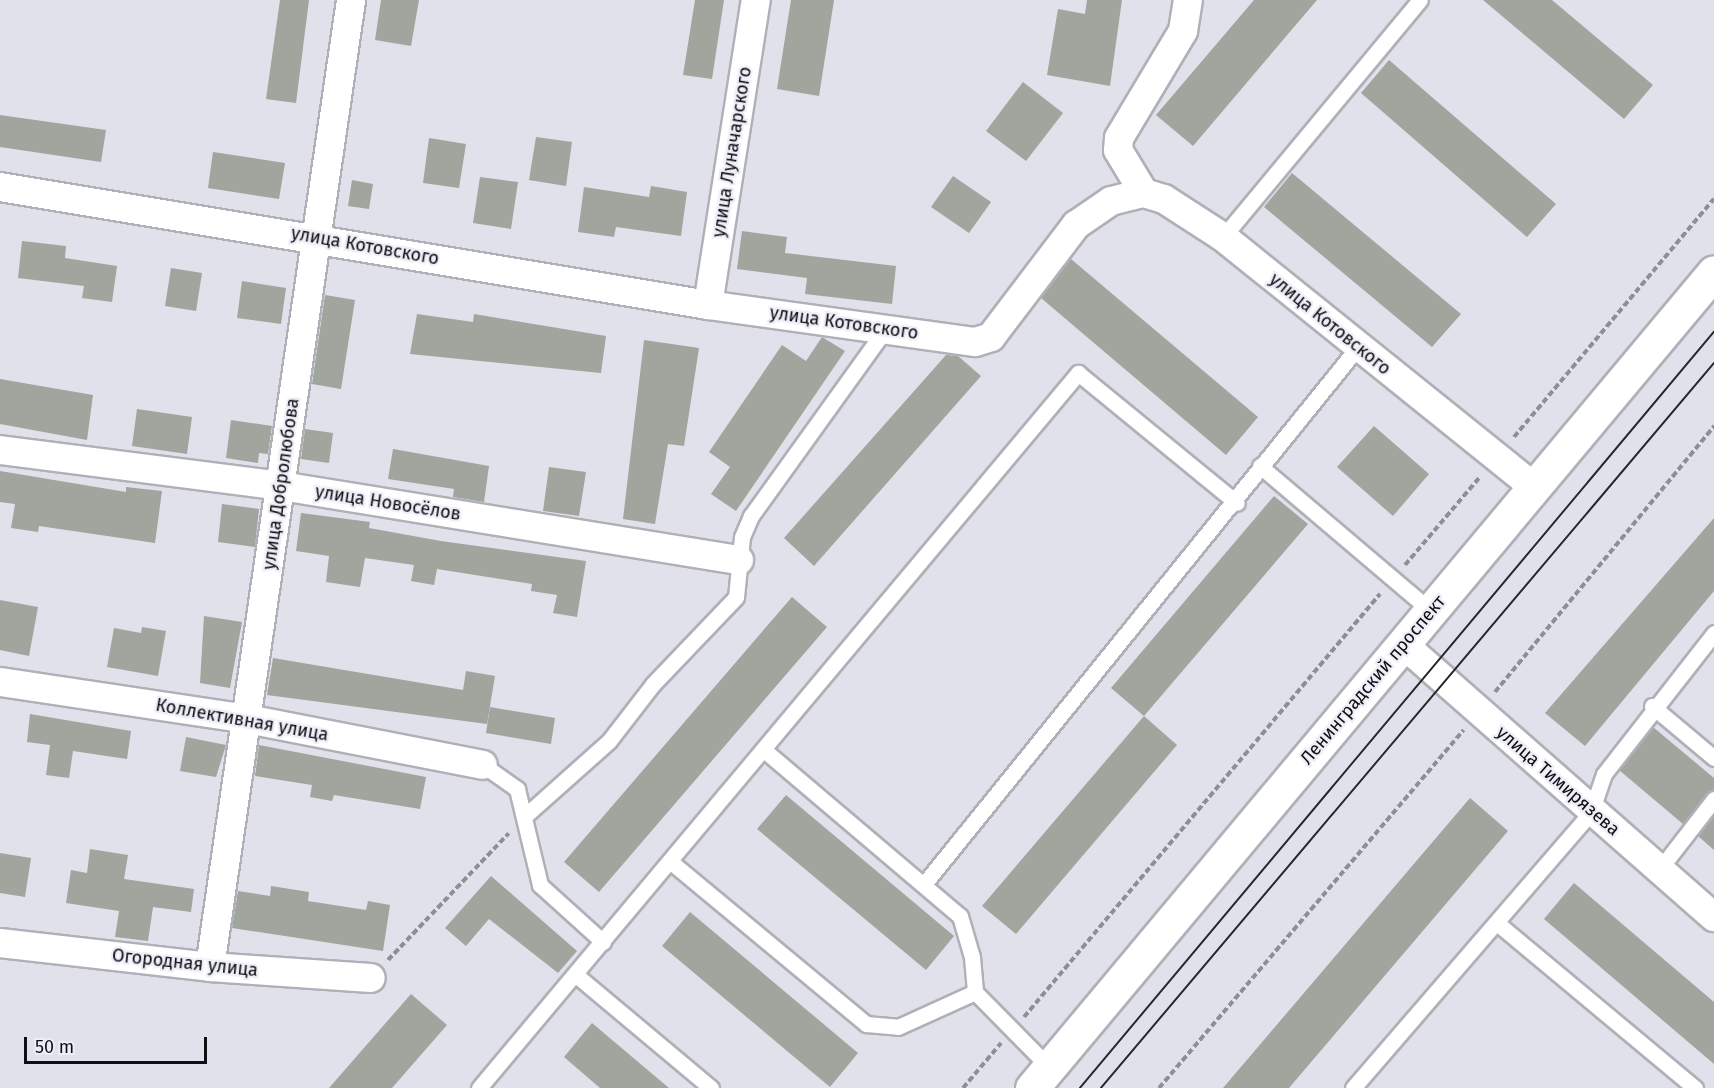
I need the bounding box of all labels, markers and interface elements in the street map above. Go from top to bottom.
street label: улица Луначарского [708,65,756,239]
street label: улица Котовского [289,222,441,270]
street label: улица Котовского [1265,269,1395,379]
street label: улица Котовского [768,302,920,344]
street label: улица Добролюбова [258,397,304,571]
street label: улица Новосёлов [314,481,462,525]
street label: Ленинградский проспект [1296,591,1450,769]
street label: Коллективная улица [154,694,330,746]
street label: улица Тимирязева [1492,722,1624,840]
street label: Огородная улица [111,945,259,981]
scale bar [27,1025,210,1063]
text: 50 m [35,1036,74,1058]

